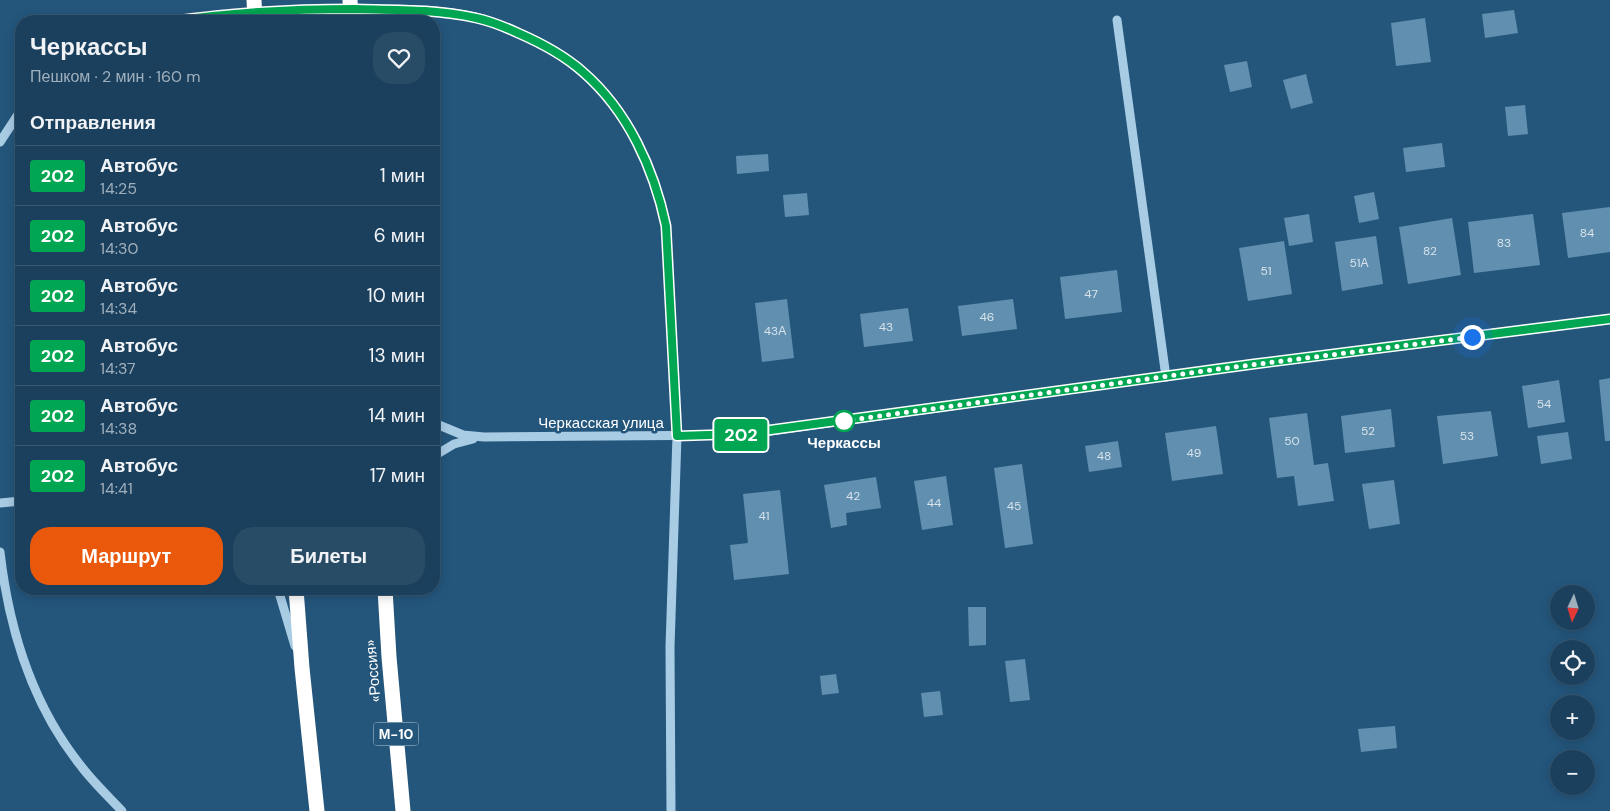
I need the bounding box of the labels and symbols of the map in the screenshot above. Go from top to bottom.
house number: 84 [1580,225,1594,241]
house number: 83 [1497,235,1511,251]
house number: 82 [1423,243,1437,259]
house number: 51А [1349,255,1369,271]
house number: 51 [1260,263,1272,279]
house number: 47 [1084,286,1098,302]
house number: 46 [980,309,994,325]
house number: 43 [879,319,893,335]
house number: 43А [764,323,786,339]
your location [1460,325,1485,350]
house number: 54 [1537,396,1551,412]
marker: Черкассы [833,410,855,432]
street label: Черкасская улица [538,413,664,433]
line badge: 202 [712,419,770,451]
house number: 52 [1361,423,1375,439]
house number: 53 [1460,428,1474,444]
place label: Черкассы [807,433,881,453]
house number: 50 [1284,433,1300,449]
house number: 49 [1187,445,1201,461]
house number: 48 [1097,448,1111,464]
house number: 42 [846,488,860,504]
house number: 44 [927,495,941,511]
house number: 45 [1007,498,1021,514]
house number: 41 [758,508,770,524]
north arrow [1550,585,1595,630]
street label: «Россия» [360,639,386,703]
road number: М-10 [374,722,418,746]

